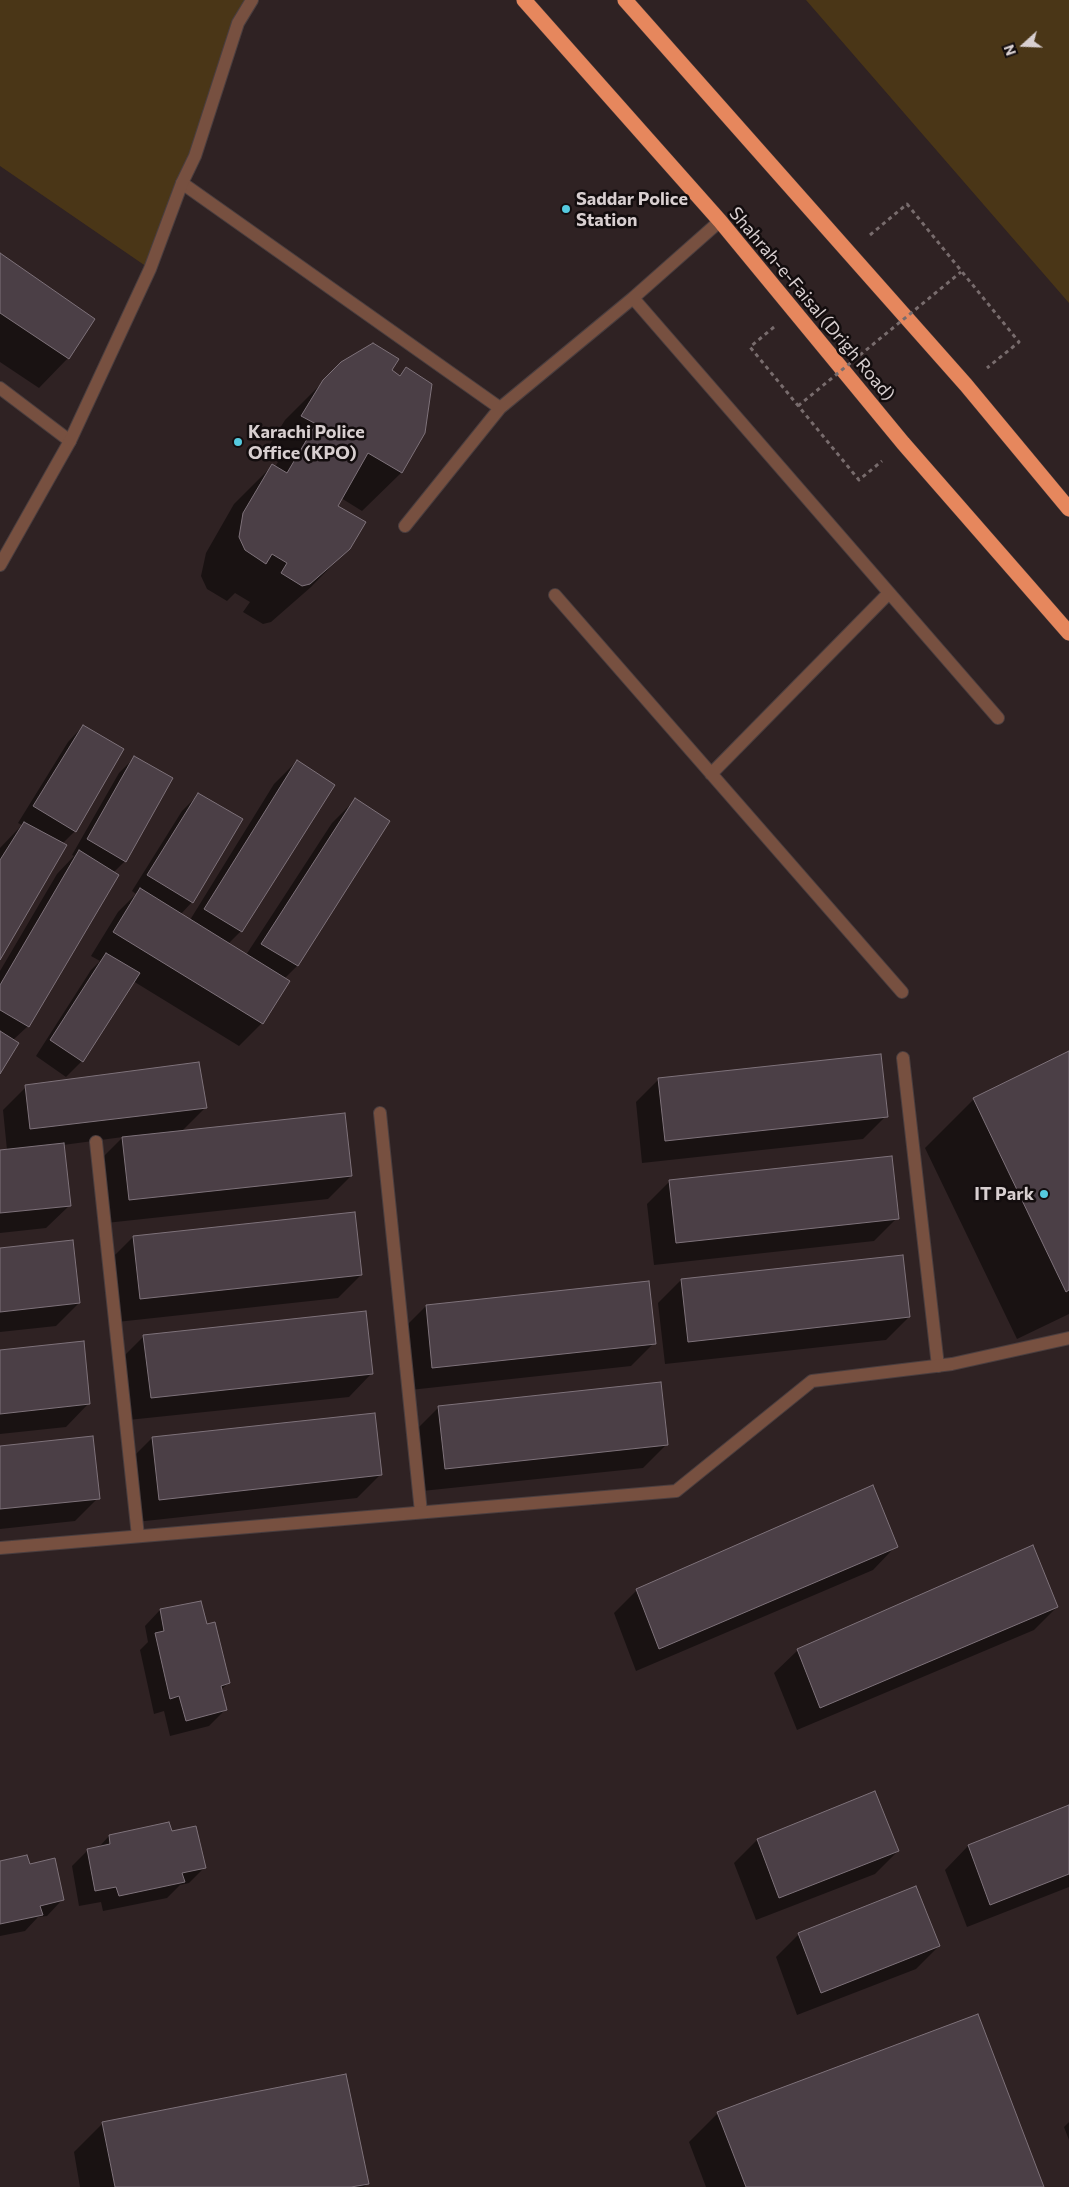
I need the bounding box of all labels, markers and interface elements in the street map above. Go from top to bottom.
north arrow [999,20,1049,70]
text: N [1000,42,1019,58]
place label: Saddar Police Station [576,188,688,230]
marker: Saddar Police Station [560,203,572,215]
street label: Shahrah-e-Faisal (Drigh Road) [725,203,899,405]
place label: Karachi Police Office (KPO) [248,421,365,464]
marker: Karachi Police Office (KPO) [232,436,244,448]
place label: IT Park [974,1183,1034,1205]
marker: IT Park [1038,1188,1050,1200]

